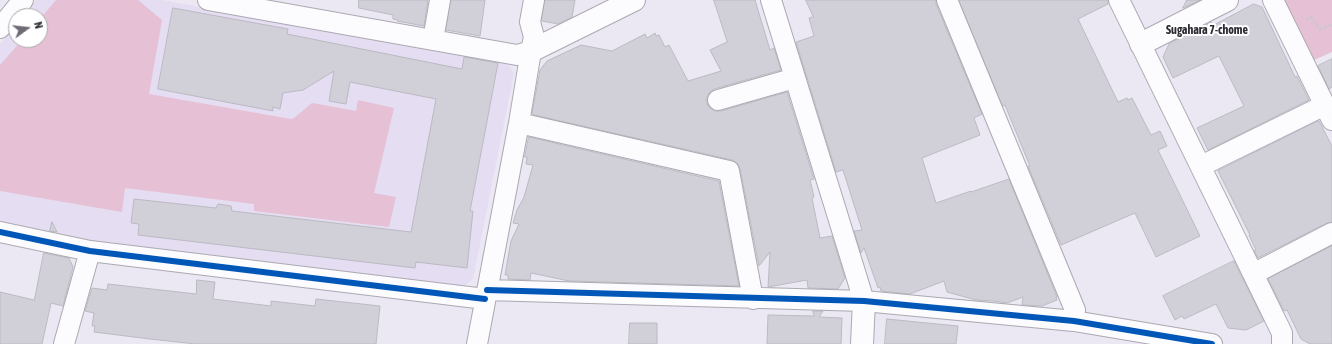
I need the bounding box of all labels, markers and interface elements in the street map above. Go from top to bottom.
north arrow [8,8,48,48]
text: N [32,20,45,30]
district label: Sugahara 7-chome [1166,23,1248,37]

